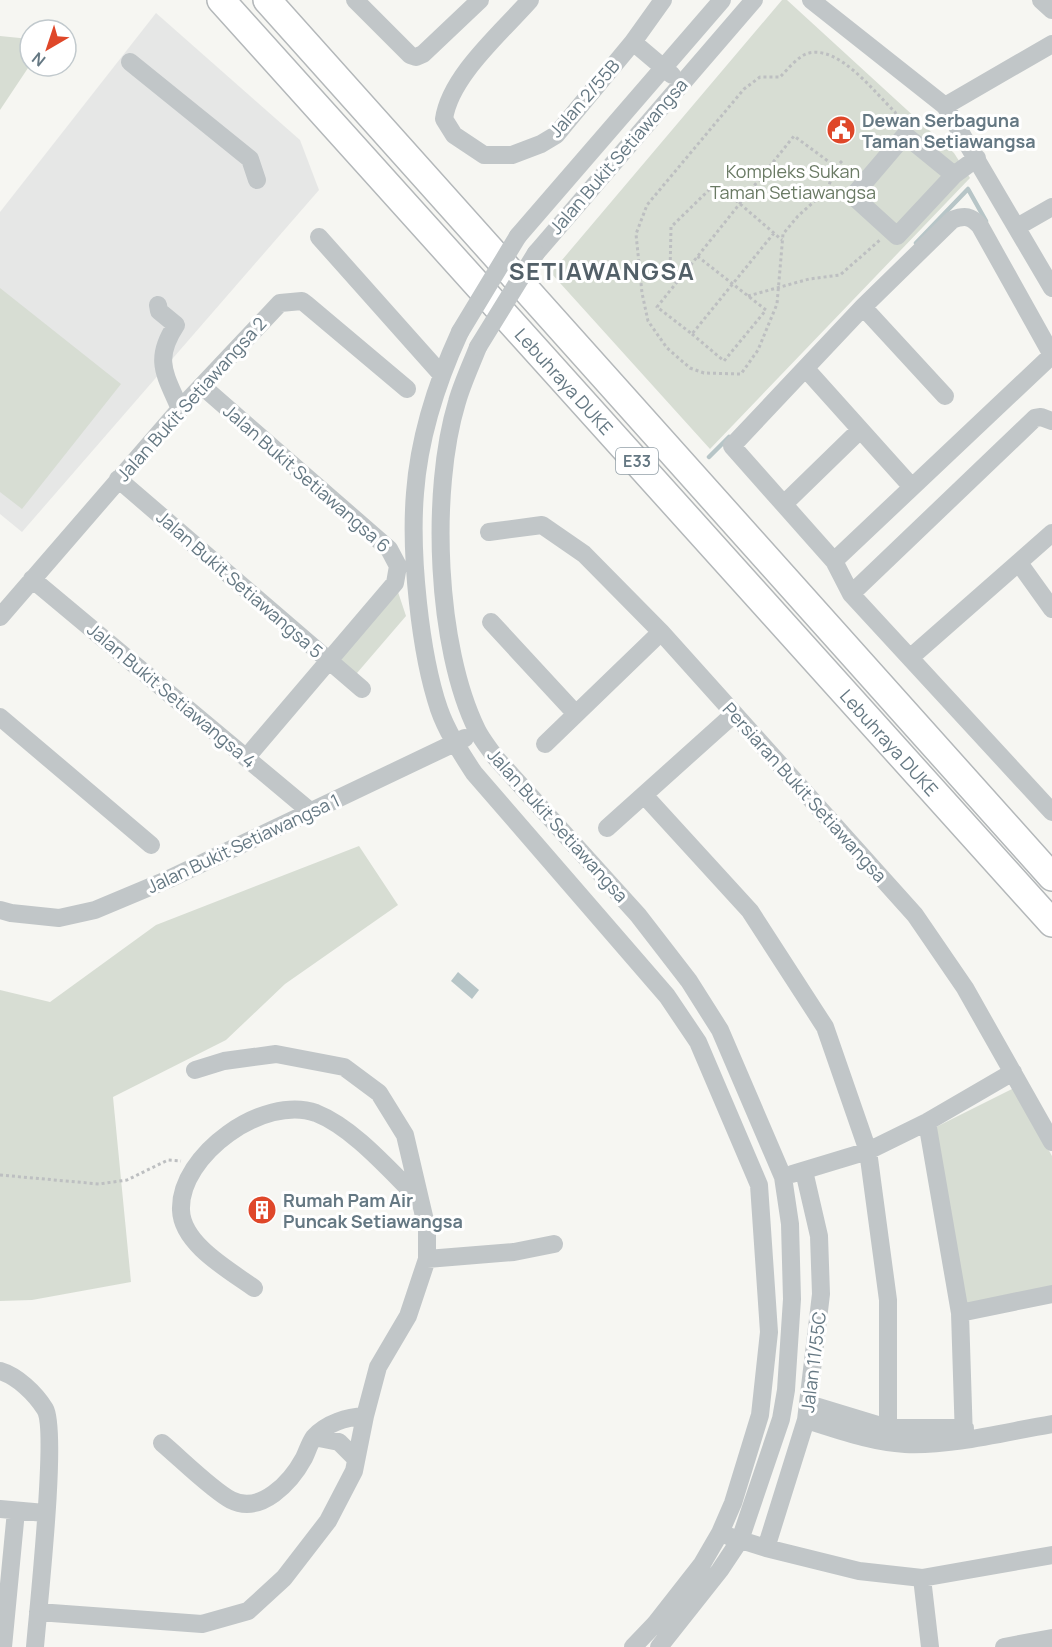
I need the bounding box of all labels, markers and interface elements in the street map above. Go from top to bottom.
north arrow [18,18,78,78]
text: N [27,47,50,72]
street label: Jalan 2/55B [543,54,625,142]
street label: Jalan Bukit Setiawangsa [544,73,692,239]
place label: Dewan Serbaguna Taman Setiawangsa [862,108,1036,153]
public building icon: Dewan Serbaguna Taman Setiawangsa [825,114,857,146]
park label: Kompleks Sukan Taman Setiawangsa [710,159,876,204]
district label: SETIAWANGSA [509,254,695,287]
street label: Jalan Bukit Setiawangsa 2 [111,312,271,486]
street label: Lebuhraya DUKE [510,323,619,440]
street label: Jalan Bukit Setiawangsa 6 [218,399,396,557]
road number: E33 [616,448,658,474]
street label: Jalan Bukit Setiawangsa 5 [152,505,328,663]
street label: Jalan Bukit Setiawangsa 4 [83,617,261,773]
street label: Lebuhraya DUKE [835,684,944,801]
street label: Persiaran Bukit Setiawangsa [718,697,892,887]
street label: Jalan Bukit Setiawangsa [482,743,634,907]
street label: Jalan Bukit Setiawangsa 1 [143,788,343,898]
place label: Rumah Pam Air Puncak Setiawangsa [283,1188,463,1233]
building icon: Rumah Pam Air Puncak Setiawangsa [246,1194,278,1226]
street label: Jalan 11/55C [795,1310,831,1414]

